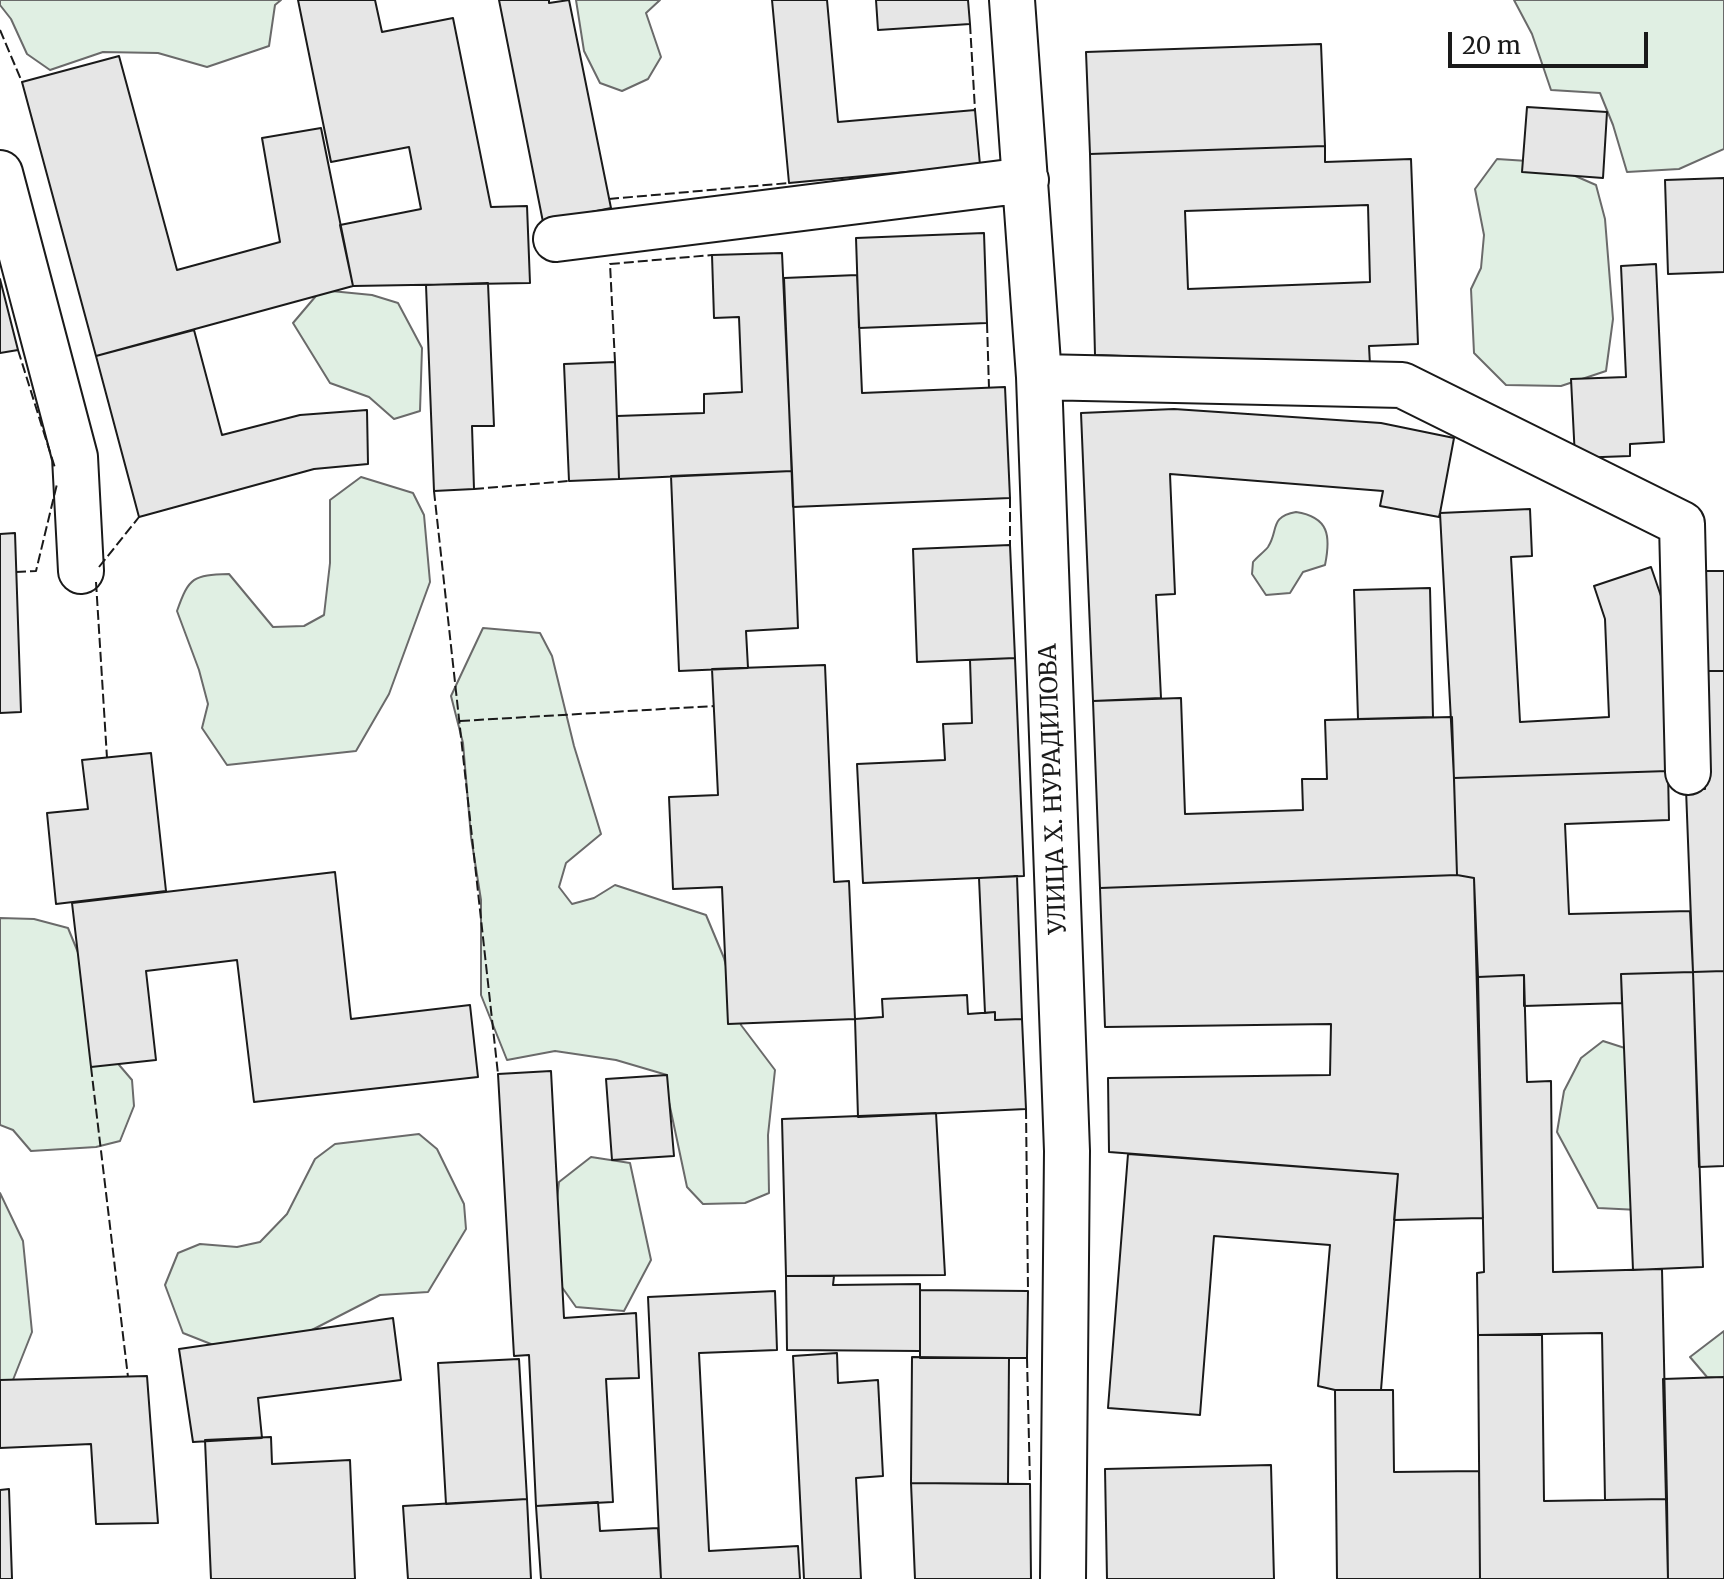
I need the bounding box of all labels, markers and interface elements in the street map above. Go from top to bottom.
scale bar [1452,16,1652,66]
text: 20 m [1462,30,1521,61]
street label: УЛИЦА Х. НУРАДИЛОВА [1035,643,1073,935]

